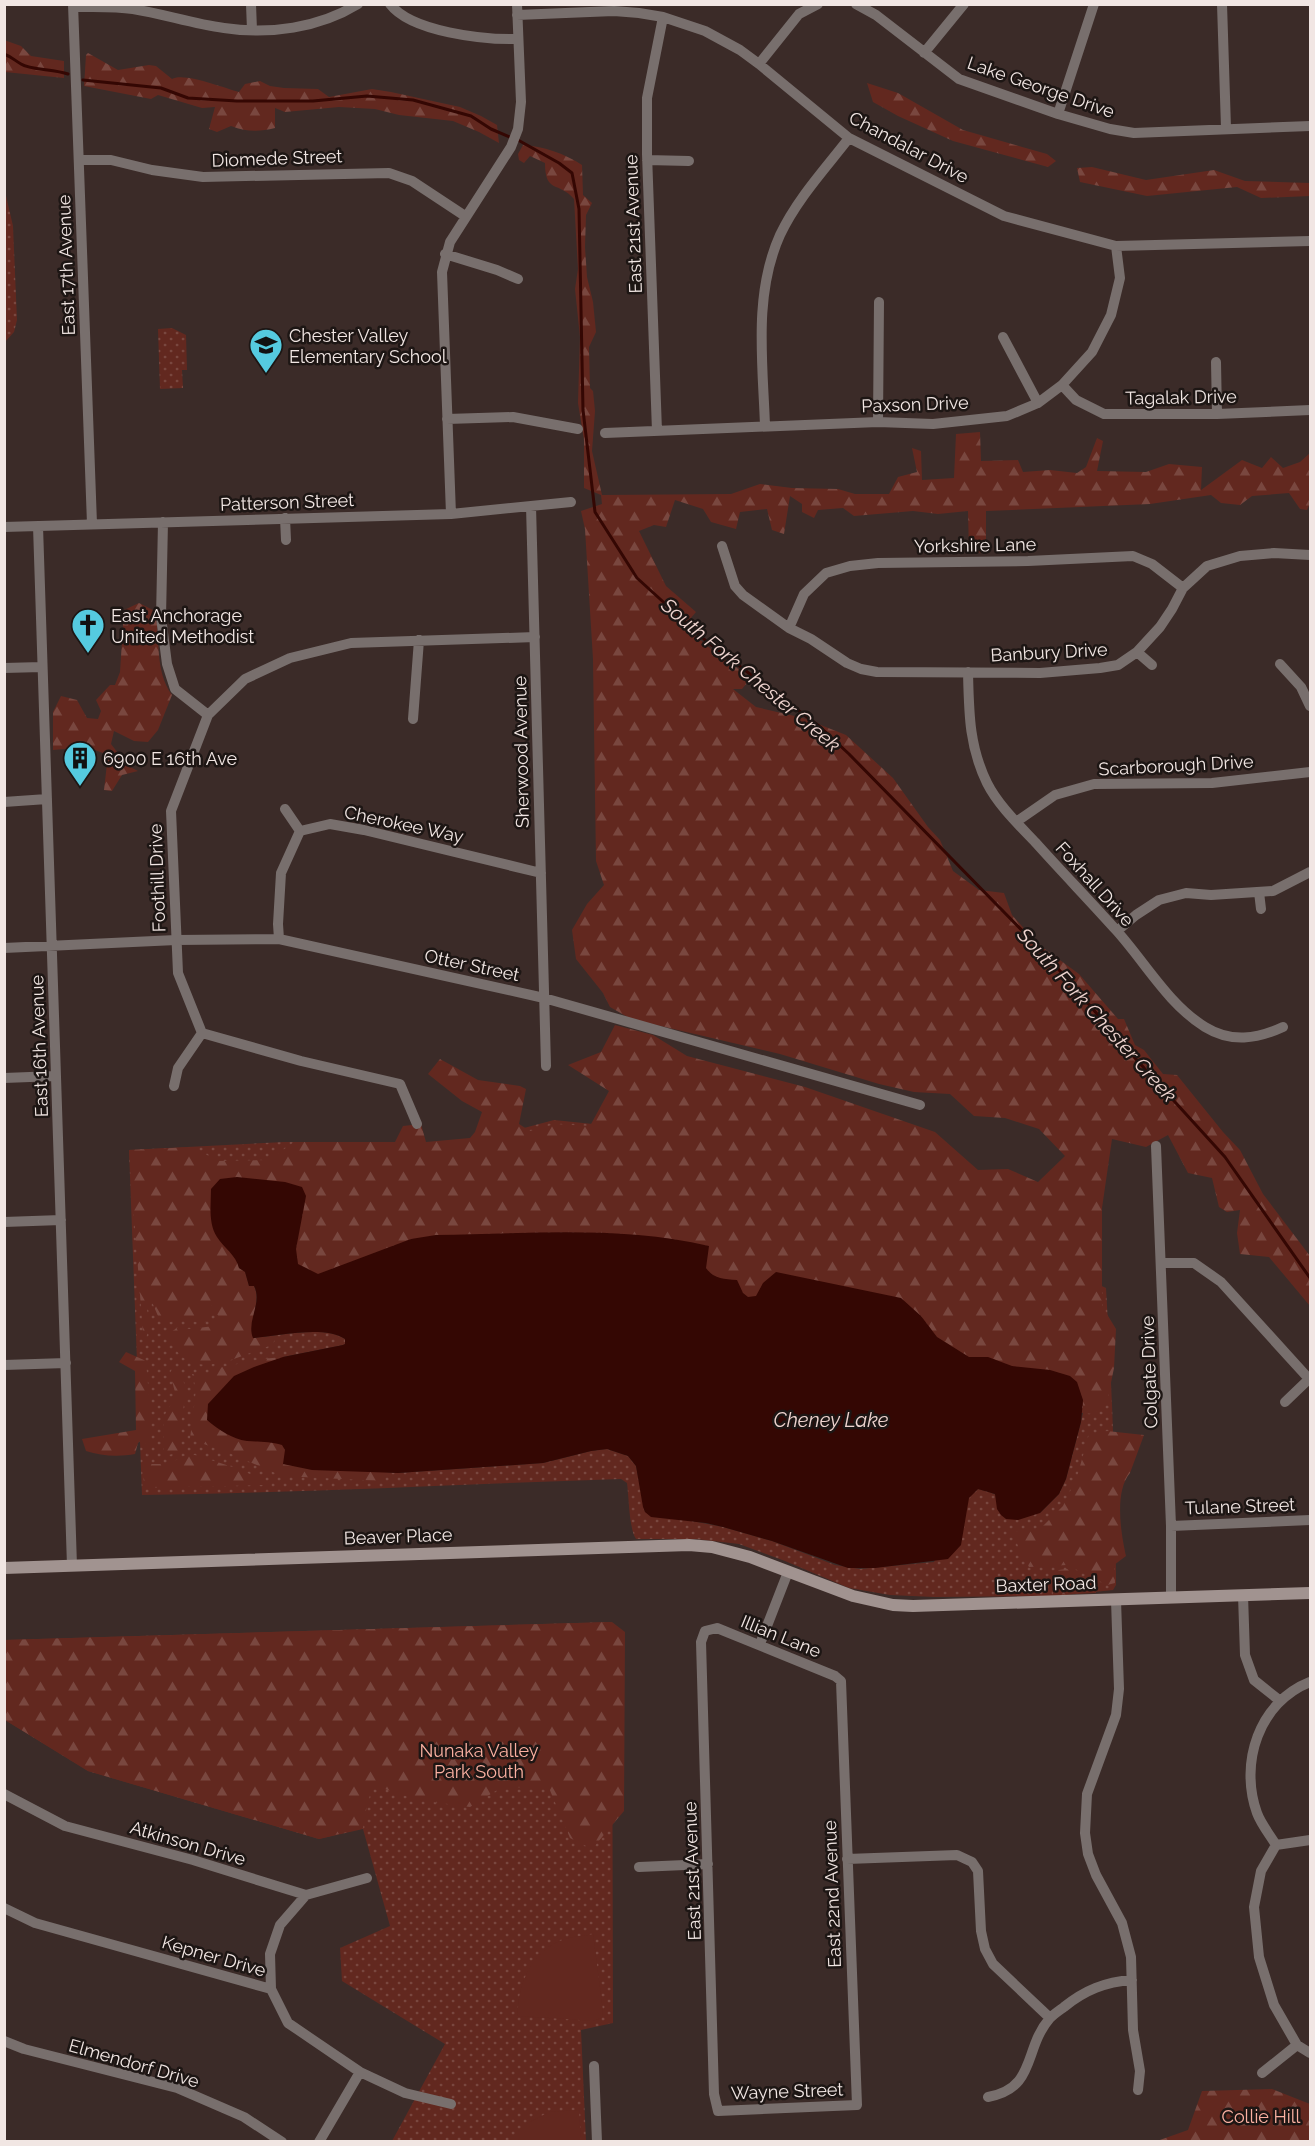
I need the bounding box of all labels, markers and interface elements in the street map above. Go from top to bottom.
street label: Lake George Drive [965,52,1118,122]
street label: Chandalar Drive [846,107,973,188]
street label: Diomede Street [211,145,343,171]
street label: East 21st Avenue [620,154,646,294]
street label: East 17th Avenue [53,194,79,336]
place label: Chester Valley Elementary School [289,325,447,367]
school or university icon: Chester Valley Elementary School [248,327,284,374]
street label: Tagalak Drive [1125,386,1237,408]
street label: Paxson Drive [861,392,969,416]
street label: Patterson Street [220,489,354,515]
street label: Yorkshire Lane [914,533,1037,557]
water label: South Fork Chester Creek [656,592,846,757]
place label: East Anchorage United Methodist [111,605,254,647]
church icon: East Anchorage United Methodist [70,607,106,654]
street label: Banbury Drive [990,638,1109,666]
street label: Sherwood Avenue [509,675,533,828]
building icon: 6900 E 16th Ave [62,740,98,787]
place label: 6900 E 16th Ave [103,748,238,769]
street label: Scarborough Drive [1098,750,1255,780]
street label: Cherokee Way [342,801,466,847]
street label: Foothill Drive [145,823,169,933]
street label: Foxhall Drive [1052,837,1139,931]
water label: South Fork Chester Creek [1012,922,1182,1107]
street label: Otter Street [423,945,521,985]
street label: East 16th Avenue [26,974,52,1117]
street label: Colgate Drive [1137,1315,1161,1429]
water label: Cheney Lake [774,1408,889,1432]
street label: Tulane Street [1184,1494,1296,1518]
street label: Beaver Place [343,1524,453,1548]
street label: Baxter Road [995,1572,1097,1596]
street label: Illian Lane [738,1610,824,1662]
park label: Nunaka Valley Park South [419,1740,539,1782]
street label: East 21st Avenue [679,1801,705,1941]
street label: Atkinson Drive [128,1816,249,1870]
street label: East 22nd Avenue [819,1819,845,1968]
street label: Kepner Drive [160,1931,269,1981]
street label: Elmendorf Drive [66,2034,202,2092]
street label: Wayne Street [730,2079,844,2103]
park label: Collie Hill [1222,2106,1301,2127]

